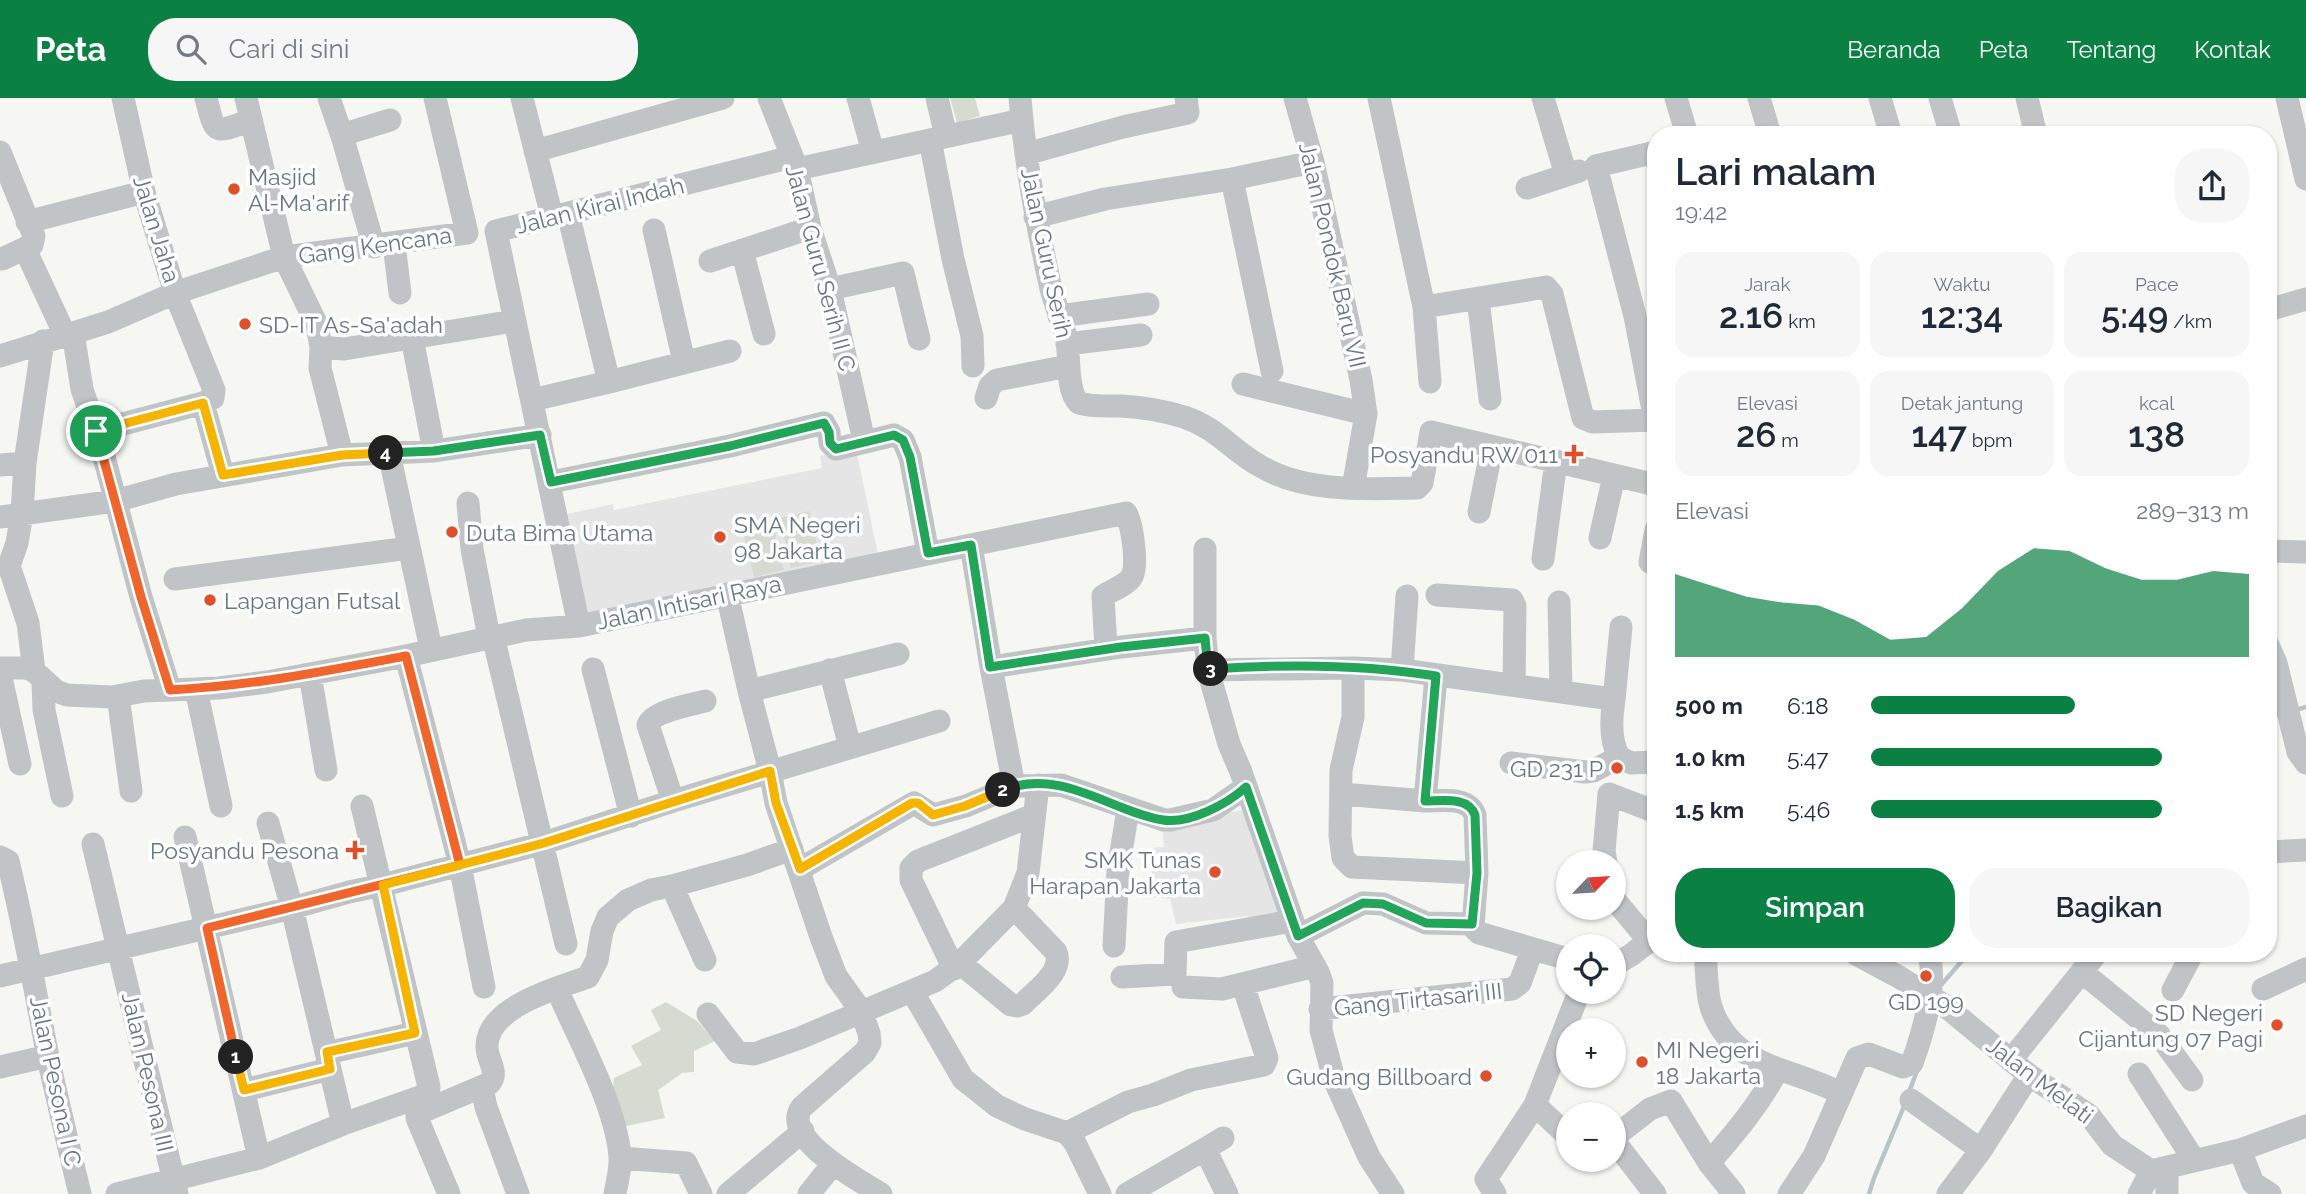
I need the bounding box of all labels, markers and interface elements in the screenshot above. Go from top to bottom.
search box [148,18,638,81]
text: Peta [35,30,106,69]
icon: search [172,30,210,68]
text: Cari di sini [228,34,349,64]
text: Beranda [1847,35,1941,64]
text: Peta [1979,35,2028,64]
text: Tentang [2066,35,2156,64]
text: Kontak [2194,35,2271,64]
street label: Jalan Pondok Baru VII [1294,140,1372,370]
text: Lari malam [1675,149,1876,194]
button: share [2175,149,2249,223]
street label: Jalan Guru Serih II C [781,162,862,374]
place label: Masjid Al-Ma'arif [248,163,350,216]
street label: Jalan Guru Serih [1016,165,1078,341]
street label: Jalan Kirai Indah [513,171,687,239]
street label: Jalan Jaha [128,172,186,286]
marker: Masjid Al-Ma'arif [226,181,242,197]
text: 19:42 [1675,198,1727,225]
street label: Gang Kencana [297,221,453,269]
text: Jarak [1744,273,1791,295]
text: Waktu [1934,273,1990,295]
text: Pace [2135,273,2178,295]
text: 2.16 [1719,295,1783,336]
text: 12:34 [1921,295,2003,336]
text: 5:49 [2101,295,2168,336]
text: km [1783,310,1816,332]
text: /km [2168,310,2212,332]
place label: SD-IT As-Sa'adah [259,311,443,338]
marker: SD-IT As-Sa'adah [237,316,253,332]
text: Elevasi [1737,392,1798,414]
text: Detak jantung [1901,392,2023,414]
text: kcal [2139,392,2174,414]
pin [66,401,126,461]
icon: arrive [77,412,115,450]
text: 26 [1736,414,1776,455]
text: 147 [1911,414,1967,455]
text: 138 [2128,414,2185,455]
text: m [1776,429,1799,451]
text: bpm [1967,429,2013,451]
pin: 4 [368,436,404,470]
text: 4 [380,441,391,463]
place label: Posyandu RW 011 [1370,441,1558,468]
marker: Posyandu RW 011 [1564,444,1584,464]
text: Elevasi [1675,497,1749,524]
text: 289–313 m [2136,497,2249,524]
place label: SMA Negeri 98 Jakarta [734,511,861,564]
place label: Duta Bima Utama [466,519,653,546]
marker: Duta Bima Utama [444,524,460,540]
marker: SMA Negeri 98 Jakarta [712,529,728,545]
street label: Jalan Intisari Raya [594,569,784,635]
place label: Lapangan Futsal [224,587,401,614]
marker: Lapangan Futsal [202,592,218,608]
pin: 3 [1194,652,1228,686]
text: 3 [1205,657,1216,679]
text: 500 m [1675,692,1743,719]
text: 6:18 [1787,692,1829,719]
text: 1.0 km [1675,744,1745,771]
text: 5:47 [1787,744,1829,771]
place label: GD 231 P [1510,755,1603,782]
marker: GD 231 P [1609,760,1625,776]
pin: 2 [986,772,1020,808]
text: 2 [997,778,1008,800]
text: 1.5 km [1675,796,1744,823]
text: 5:46 [1787,796,1830,823]
place label: Posyandu Pesona [150,837,339,864]
marker: Posyandu Pesona [345,840,365,860]
place label: SMK Tunas Harapan Jakarta [1029,846,1201,899]
north arrow [1556,850,1626,920]
map controls [1556,850,1626,1172]
marker: SMK Tunas Harapan Jakarta [1207,864,1223,880]
button: Simpan [1675,868,1955,948]
button: Bagikan [1969,868,2249,948]
button: locate [1556,934,1626,1004]
marker: GD 199 [1918,968,1934,984]
street label: Gang Tirtasari III [1333,977,1503,1021]
place label: GD 199 [1888,988,1964,1015]
street label: Jalan Pesona III [117,990,179,1154]
street label: Jalan Pesona I C [25,994,87,1169]
place label: SD Negeri Cijantung 07 Pagi [2078,999,2263,1052]
marker: SD Negeri Cijantung 07 Pagi [2269,1017,2285,1033]
button: + [1556,1018,1626,1088]
street label: Jalan Melati [1981,1031,2099,1129]
place label: MI Negeri 18 Jakarta [1656,1036,1761,1089]
pin: 1 [218,1040,254,1074]
text: 1 [231,1045,240,1067]
marker: MI Negeri 18 Jakarta [1634,1054,1650,1070]
place label: Gudang Billboard [1286,1063,1472,1090]
marker: Gudang Billboard [1478,1068,1494,1084]
button: − [1556,1102,1626,1172]

